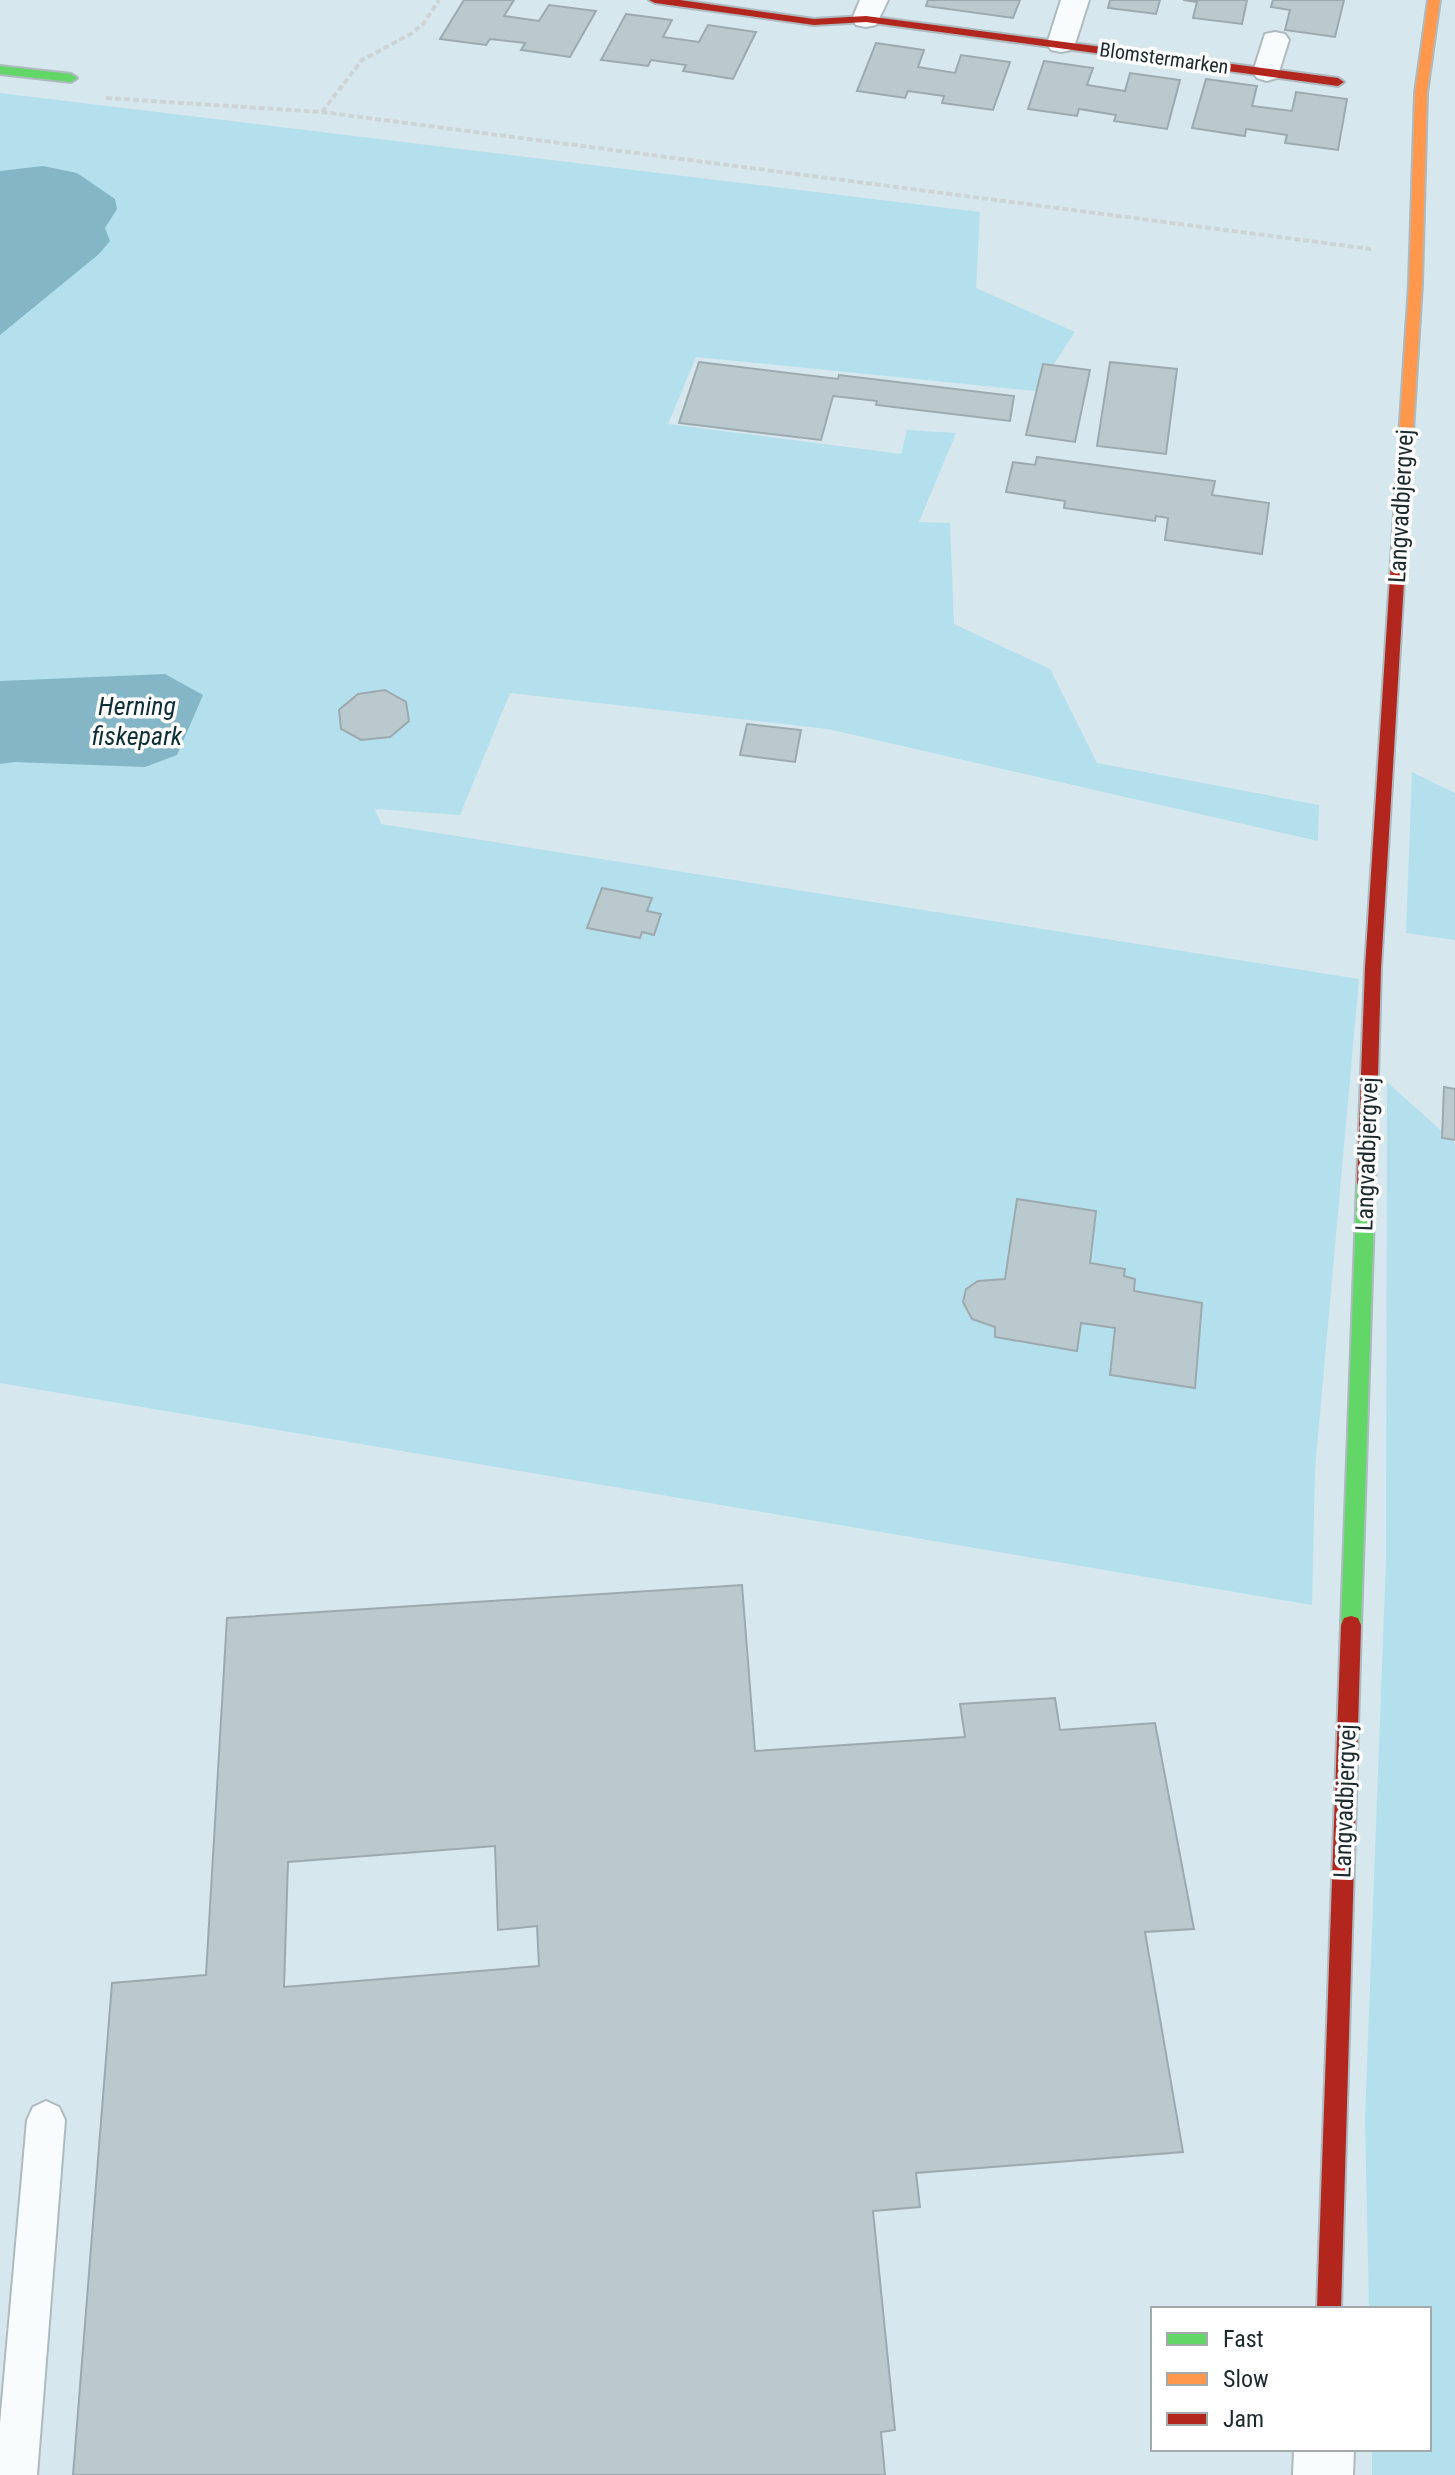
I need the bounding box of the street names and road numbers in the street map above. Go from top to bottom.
street label: Blomstermarken [1098,37,1230,79]
street label: Langvadbjergvej [1383,428,1419,584]
street label: Langvadbjergvej [1350,1077,1384,1231]
street label: Langvadbjergvej [1328,1724,1362,1878]

